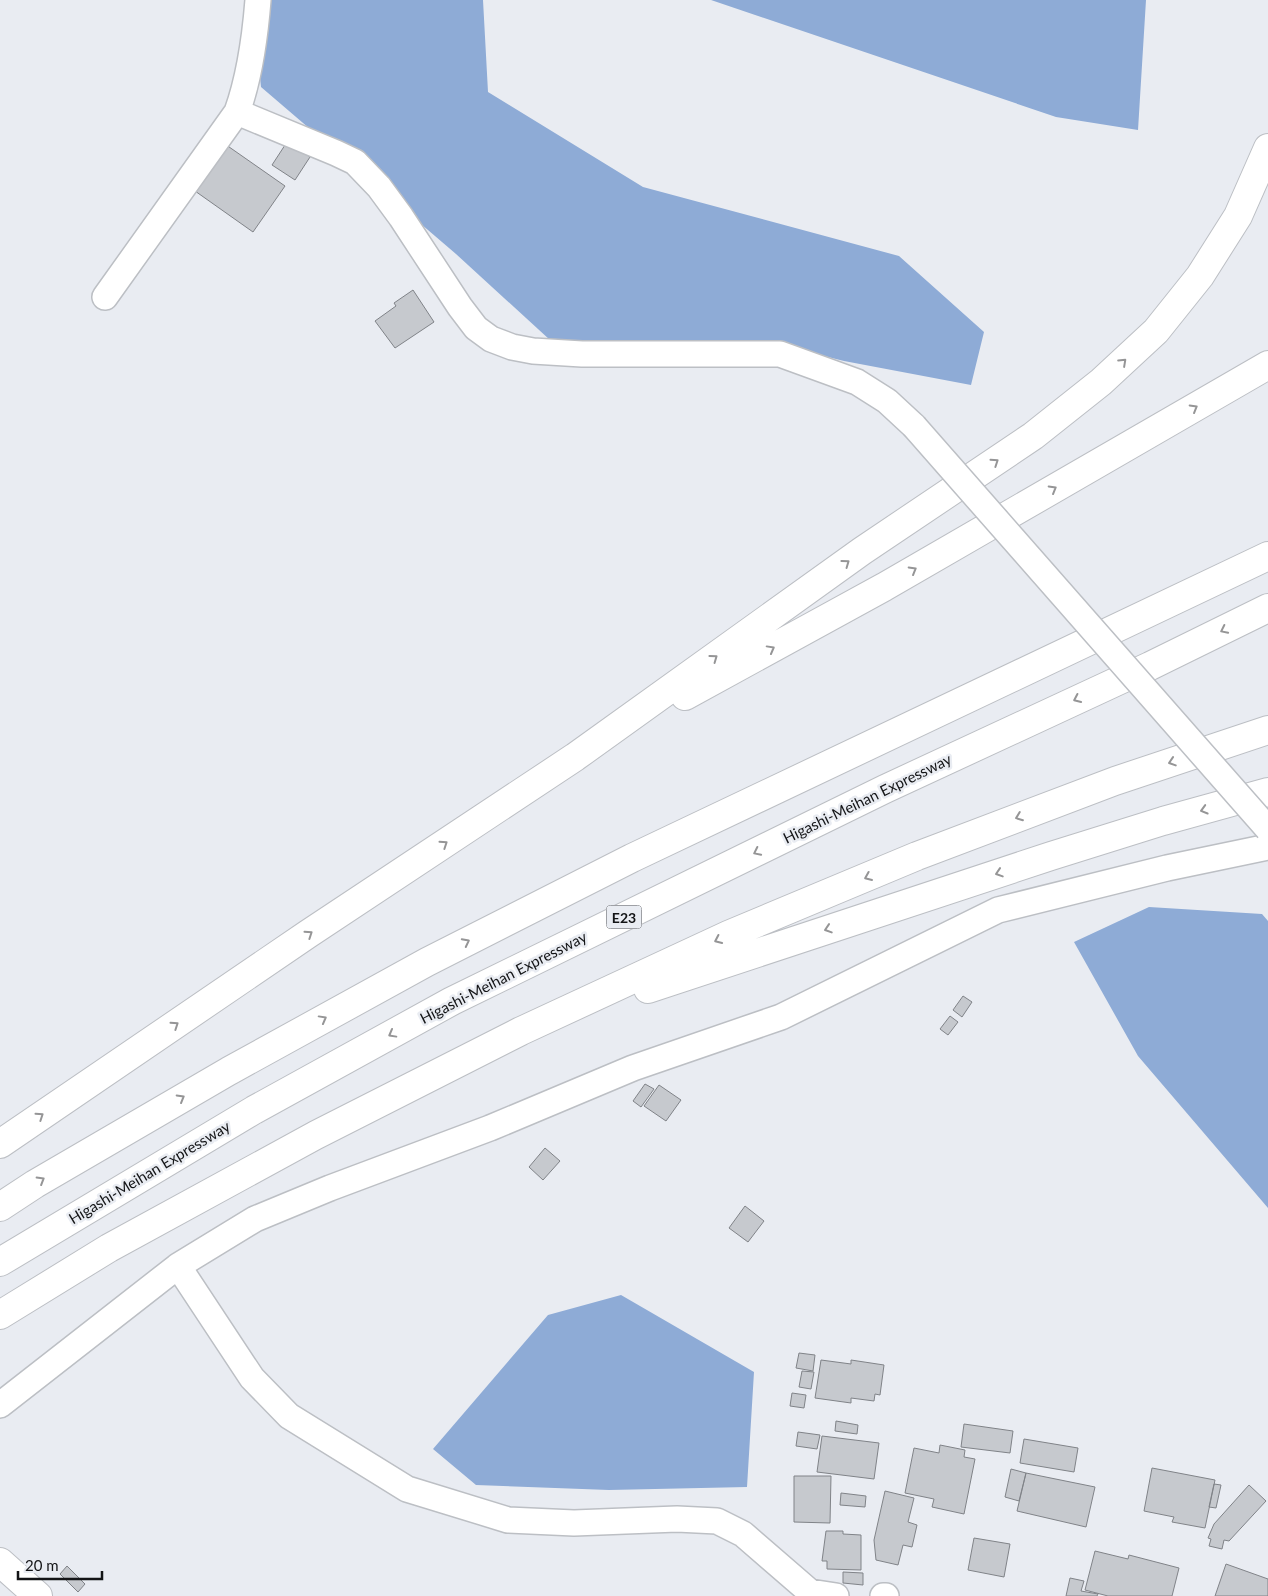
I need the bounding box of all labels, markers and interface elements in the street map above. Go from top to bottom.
one-way arrow [1117,359,1126,368]
one-way arrow [1189,404,1198,414]
one-way arrow [989,459,999,468]
one-way arrow [1048,485,1057,495]
one-way arrow [840,560,850,569]
one-way arrow [907,567,916,577]
one-way arrow [1220,624,1229,634]
one-way arrow [765,645,774,655]
one-way arrow [708,655,717,663]
one-way arrow [1073,693,1082,704]
street label: Higashi-Meihan Expressway [780,749,954,847]
one-way arrow [1168,756,1177,766]
one-way arrow [1201,804,1209,814]
one-way arrow [1015,811,1024,821]
one-way arrow [439,841,448,850]
one-way arrow [753,845,762,855]
one-way arrow [995,867,1003,877]
one-way arrow [864,870,873,881]
road number: E23 [606,906,642,929]
one-way arrow [824,924,832,934]
street label: Higashi-Meihan Expressway [417,927,590,1027]
one-way arrow [303,931,313,940]
one-way arrow [714,933,723,944]
one-way arrow [461,938,470,948]
one-way arrow [318,1015,327,1025]
one-way arrow [169,1022,178,1031]
one-way arrow [389,1028,398,1038]
one-way arrow [176,1095,185,1105]
one-way arrow [35,1113,44,1123]
street label: Higashi-Meihan Expressway [65,1117,233,1227]
one-way arrow [36,1177,45,1187]
scale bar [18,1548,101,1580]
text: 20 m [25,1556,59,1574]

